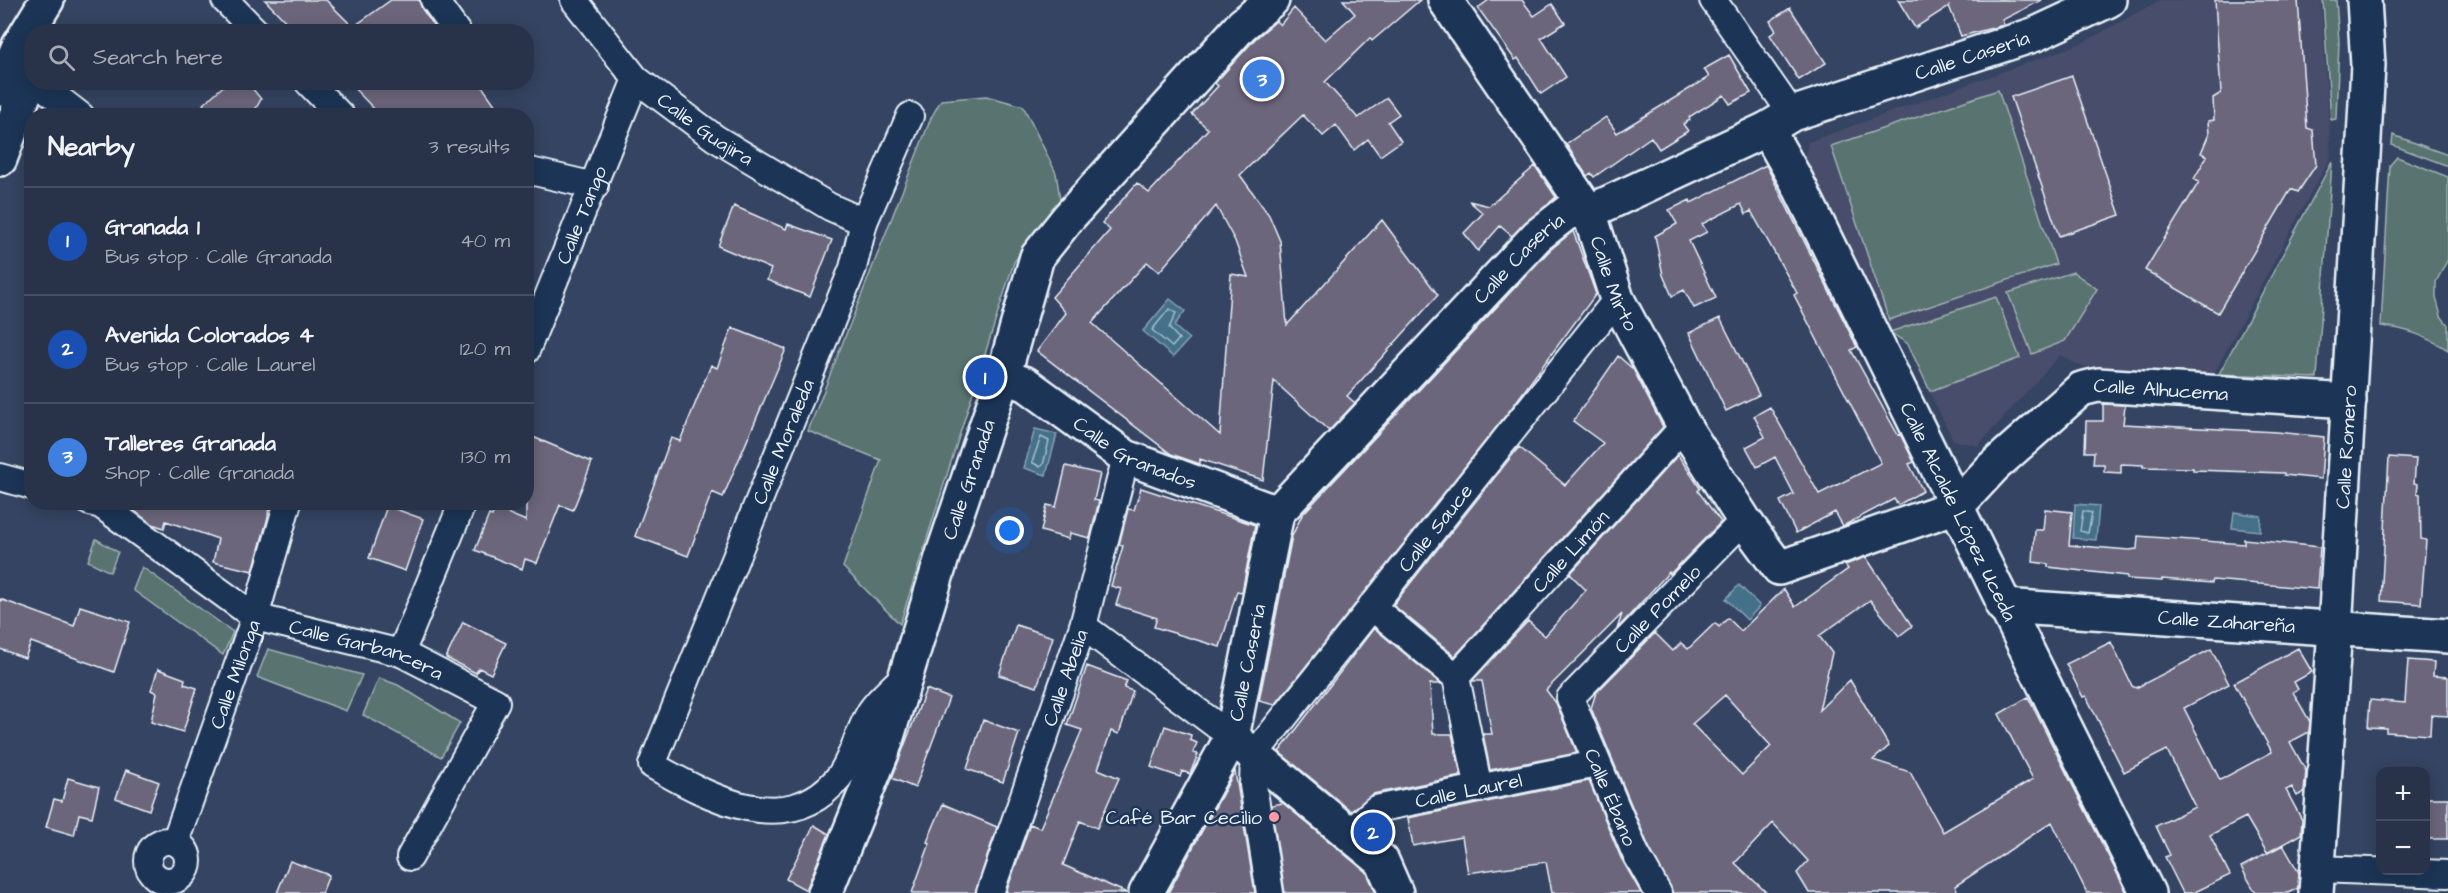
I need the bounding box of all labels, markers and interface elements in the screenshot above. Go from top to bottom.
search box [24,24,534,90]
street label: Calle Casería [1911,24,2033,88]
icon: search [45,41,78,74]
text: Search here [93,42,223,73]
pin: 3 [1242,56,1282,101]
street label: Calle Guajira [651,86,758,173]
text: Nearby [48,129,135,165]
text: 3 results [428,133,510,161]
street label: Calle Tango [550,162,614,268]
street label: Calle Casería [1467,207,1571,310]
text: Granada 1 [105,212,200,243]
text: 1 [66,227,69,255]
text: 40 m [460,227,510,255]
street label: Calle Mirto [1583,233,1644,336]
text: Bus stop · Calle Granada [105,243,332,271]
text: Avenida Colorados 4 [105,320,314,351]
text: 2 [62,335,73,363]
text: 120 m [460,335,510,363]
text: Bus stop · Calle Laurel [105,351,315,379]
pin: 1 [966,354,1004,400]
street label: Calle Alhucema [2093,372,2229,408]
street label: Calle Moraleda [746,375,822,509]
street label: Calle Romero [2329,384,2364,510]
street label: Calle Alcalde López Uceda [1892,398,2024,626]
street label: Calle Granados [1067,410,1200,497]
street label: Calle Granada [936,416,1003,544]
text: Talleres Granada [105,428,276,459]
text: 3 [62,443,73,471]
text: 130 m [461,443,510,471]
text: Shop · Calle Granada [105,459,294,487]
street label: Calle Sauce [1392,478,1480,578]
street label: Calle Limón [1526,504,1616,599]
your location [995,516,1024,545]
street label: Calle Pomelo [1608,559,1708,660]
street label: Calle Casería [1222,602,1273,724]
street label: Calle Zahareña [2157,603,2296,641]
street label: Calle Garbancera [286,613,448,688]
street label: Calle Milonga [203,616,268,733]
street label: Calle Abelia [1036,626,1096,730]
street label: Calle Ébano [1577,744,1643,851]
street label: Calle Laurel [1413,766,1525,816]
map controls [2376,767,2430,875]
button: + [2376,767,2430,821]
place label: Café Bar Cecilio [1105,804,1262,832]
marker: Café Bar Cecilio [1267,810,1281,824]
pin: 2 [1354,810,1392,854]
button: − [2376,821,2430,875]

